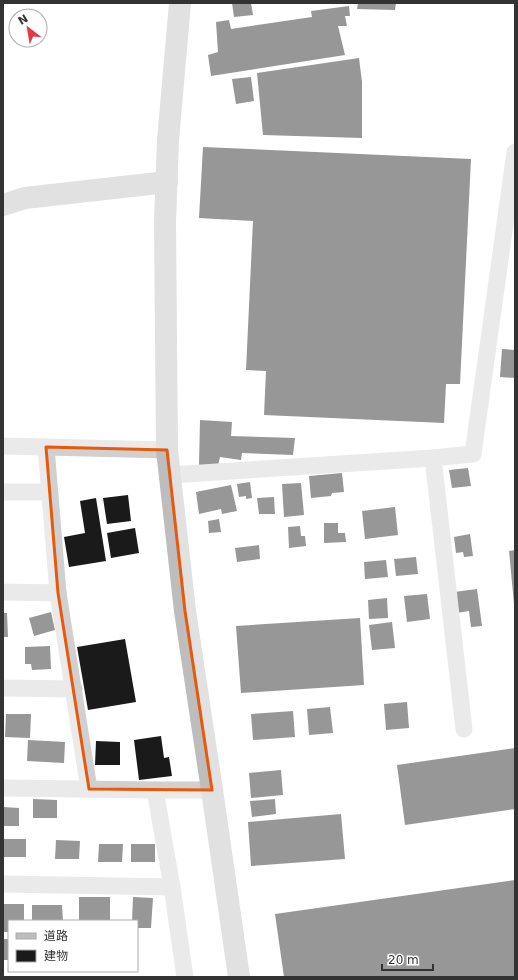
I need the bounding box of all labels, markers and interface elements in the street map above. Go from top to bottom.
north arrow [8,8,48,48]
text: N [16,12,30,28]
legend [8,920,138,972]
text: 道路 [44,929,68,943]
scale bar [382,946,433,972]
text: 建物 [44,949,68,963]
text: 20 m [388,953,419,967]

